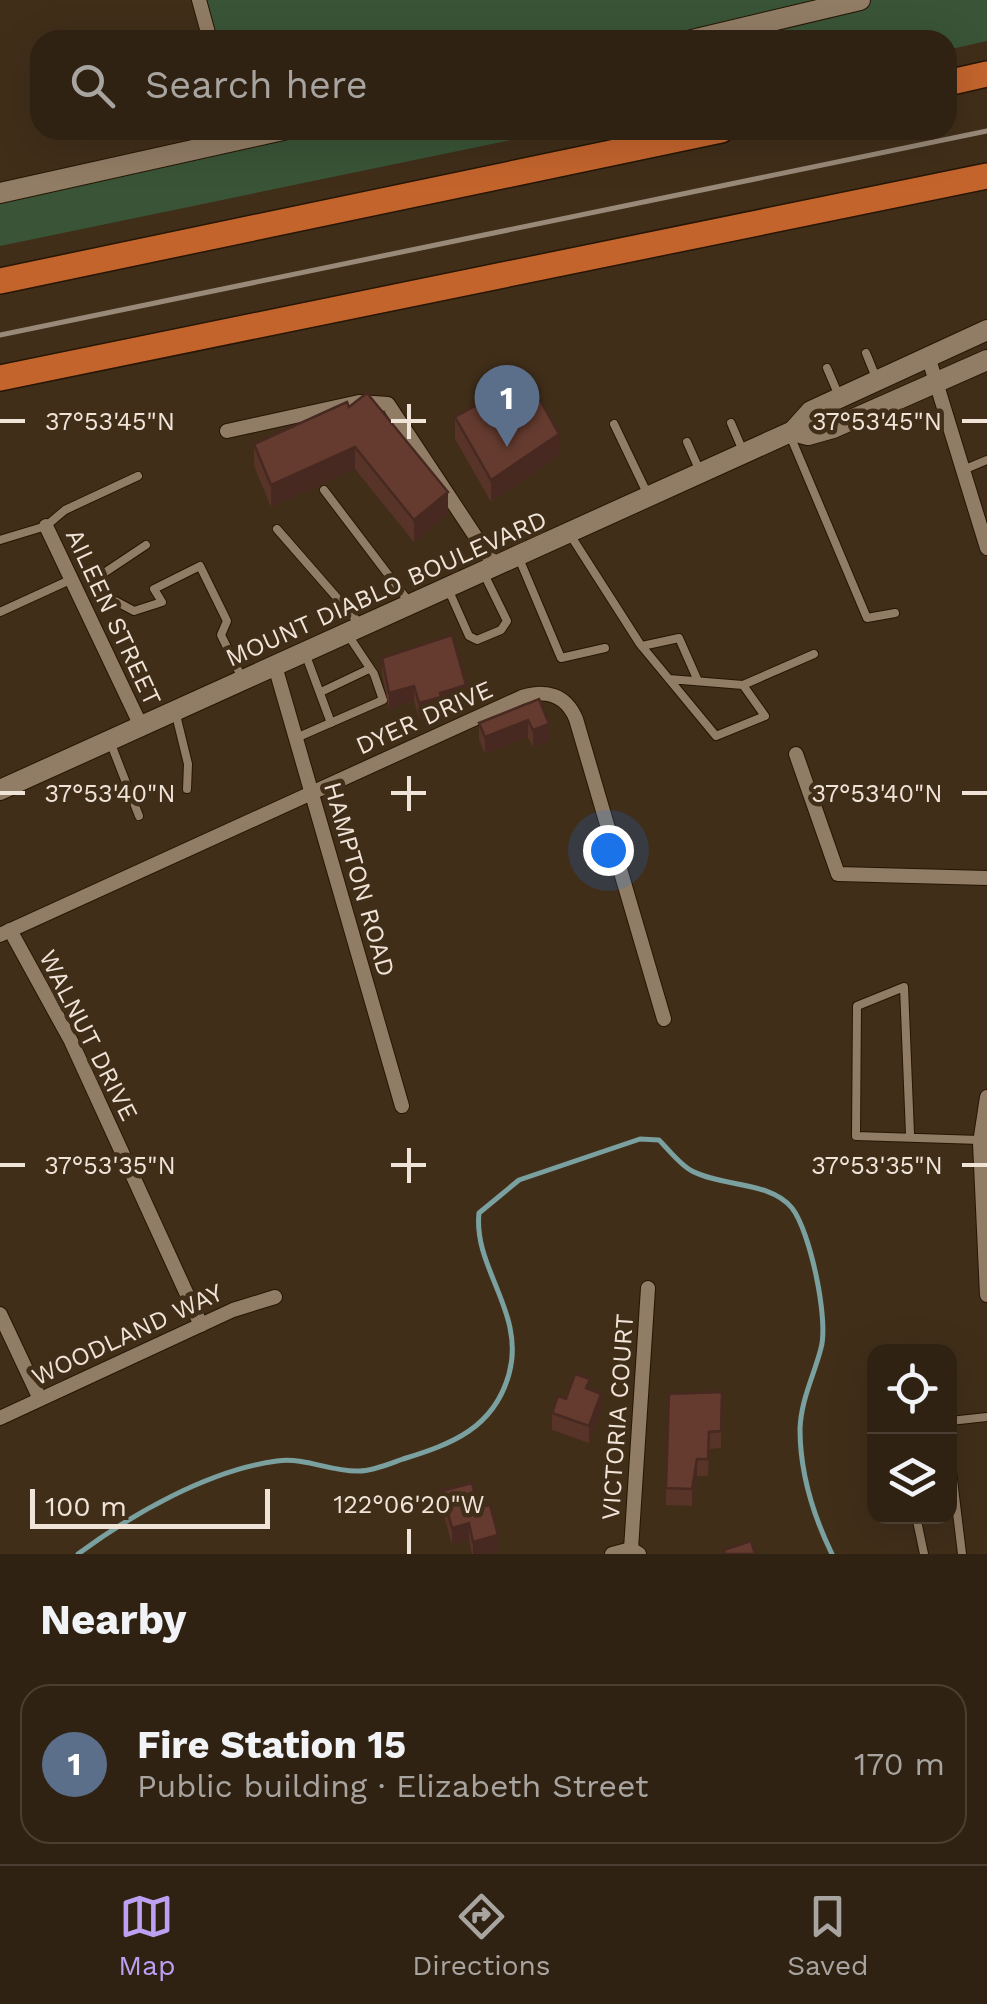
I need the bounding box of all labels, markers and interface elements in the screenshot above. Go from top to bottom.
search box [30,30,957,140]
icon: search [65,58,120,113]
text: Search here [145,63,368,107]
pin: 1 [474,364,540,447]
text: 37°53'45"N [45,407,175,436]
text: 37°53'45"N [812,407,942,436]
street label: MOUNT DIABLO BOULEVARD [221,504,551,673]
street label: AILEEN STREET [60,524,167,710]
street label: DYER DRIVE [351,674,497,761]
text: 37°53'40"N [44,779,176,808]
street label: HAMPTON ROAD [318,779,401,980]
text: 37°53'40"N [811,779,943,808]
your location [583,825,634,876]
street label: WALNUT DRIVE [33,945,144,1125]
text: 37°53'35"N [44,1151,176,1180]
text: 37°53'35"N [811,1151,943,1180]
street label: WOODLAND WAY [27,1277,228,1391]
street label: VICTORIA COURT [596,1313,639,1521]
map controls [867,1344,957,1524]
button: locate [867,1344,957,1434]
button: layers [867,1434,957,1524]
scale bar [30,1484,270,1528]
text: 100 m [45,1490,127,1523]
text: 122°06'20"W [333,1490,485,1519]
text: Nearby [40,1595,187,1644]
text: Fire Station 15 [137,1723,406,1767]
text: 1 [68,1745,81,1783]
text: 170 m [854,1745,945,1783]
text: Public building · Elizabeth Street [137,1767,648,1805]
tab: Map [118,1889,176,1982]
tab: Directions [412,1889,551,1982]
tab: Saved [787,1889,869,1982]

